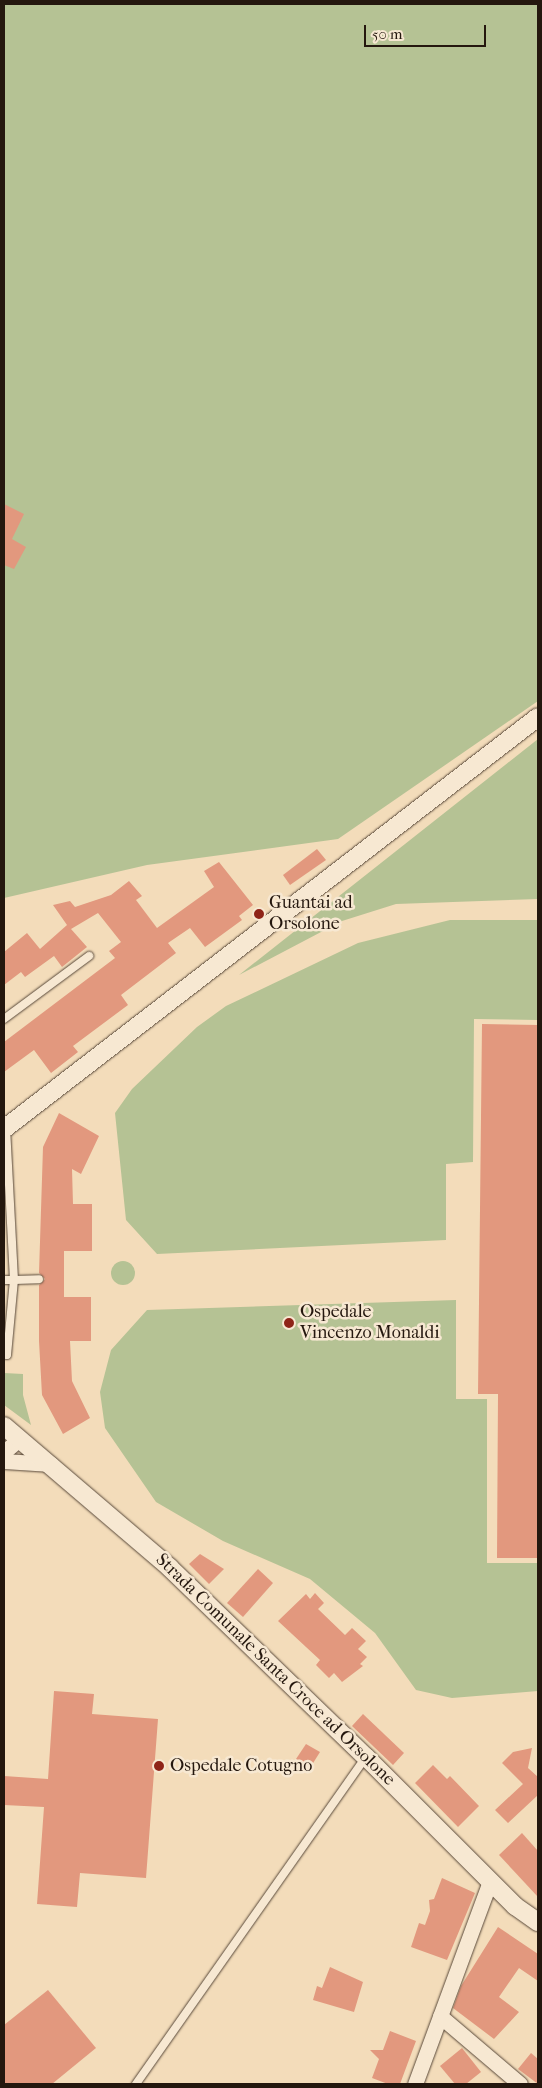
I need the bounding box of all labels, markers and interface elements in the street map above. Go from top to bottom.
scale bar [367,15,490,47]
text: 50 m [372,25,402,43]
place label: Guantai ad Orsolone [269,893,353,936]
marker: Guantai ad Orsolone [253,908,265,920]
place label: Ospedale Vincenzo Monaldi [300,1302,440,1345]
marker: Ospedale Vincenzo Monaldi [282,1316,296,1330]
street label: Strada Comunale Santa Croce ad Orsolone [151,1549,399,1791]
place label: Ospedale Cotugno [170,1755,312,1777]
marker: Ospedale Cotugno [152,1759,166,1773]

